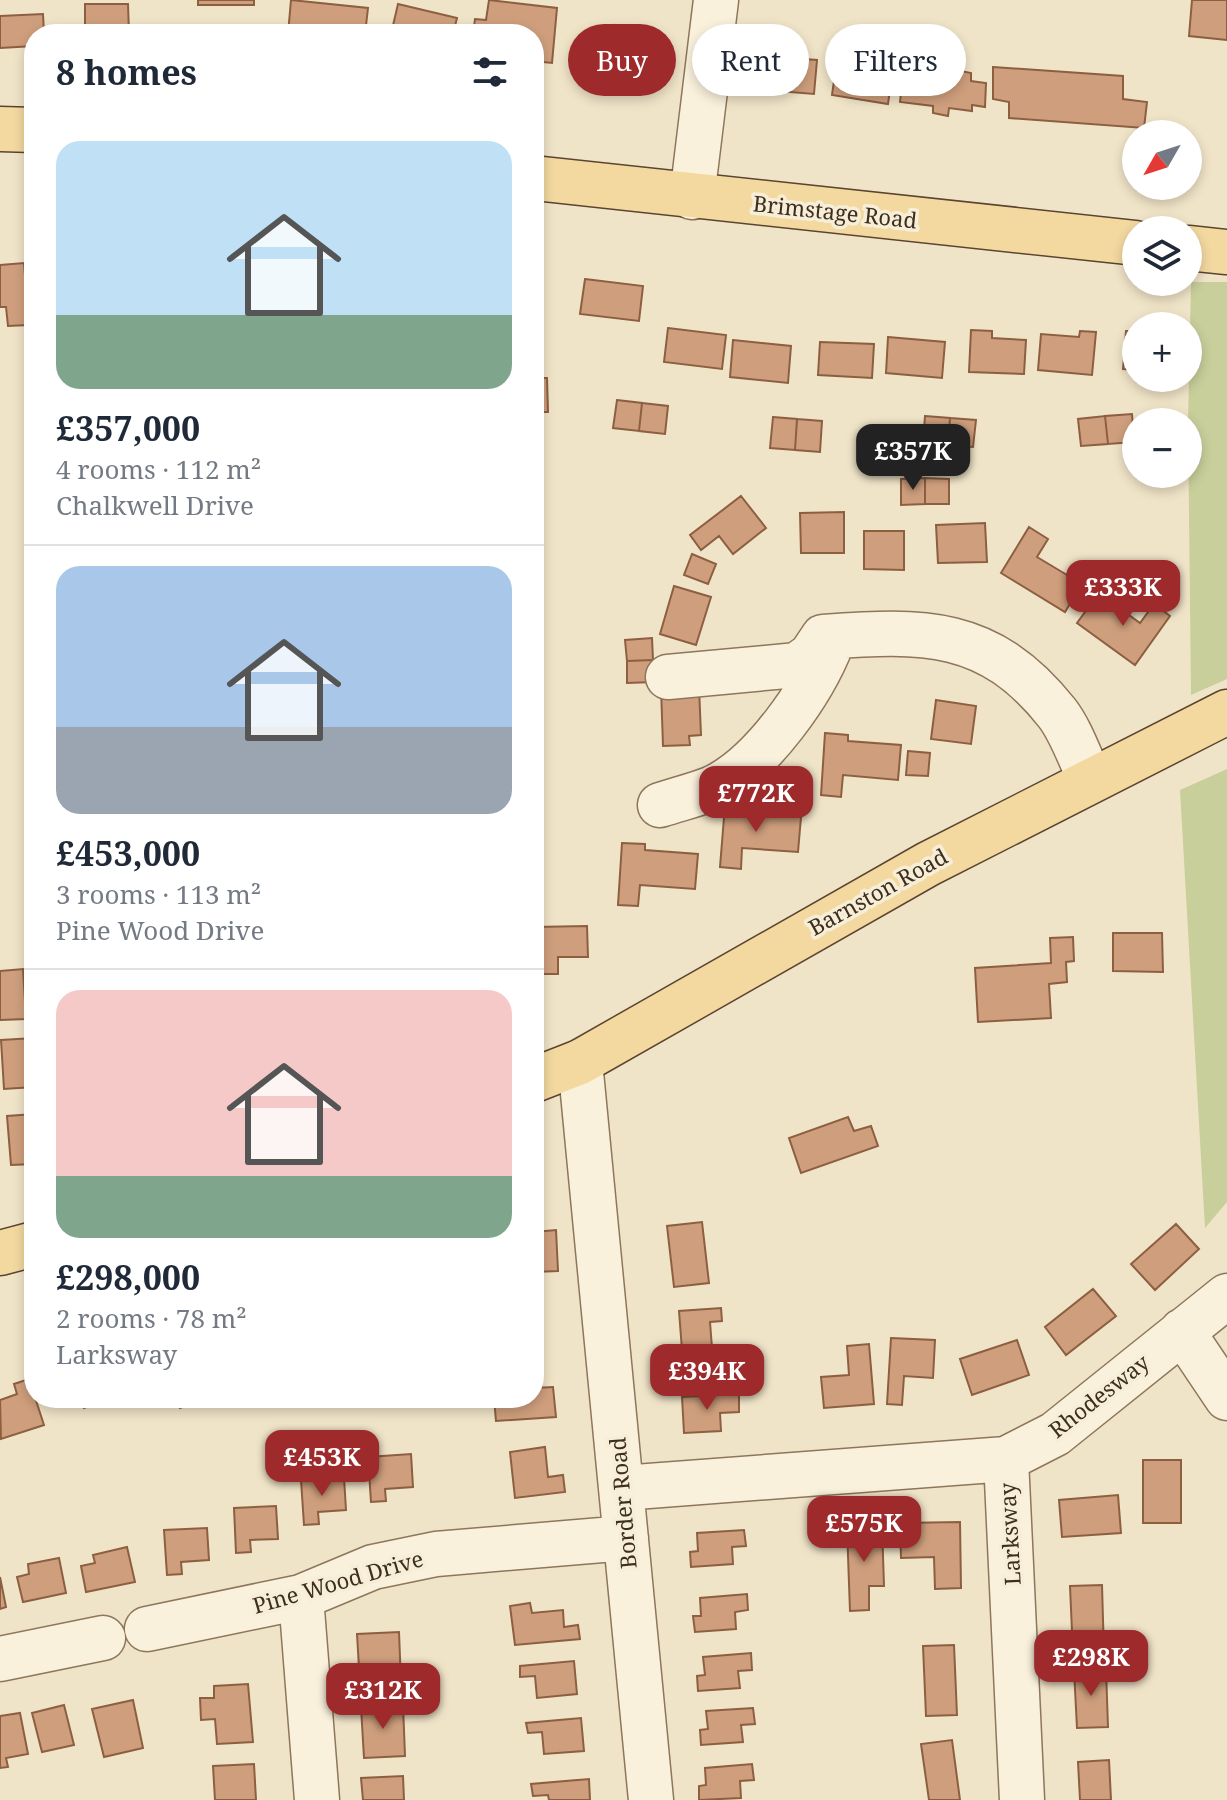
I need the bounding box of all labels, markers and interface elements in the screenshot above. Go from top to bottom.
chip: Buy [568,24,676,96]
chip: Rent [692,24,809,96]
chip: Filters [825,24,966,96]
text: 8 homes [56,49,197,95]
icon: filters [468,50,512,94]
north arrow [1122,120,1202,200]
map controls [1122,120,1202,488]
street label: Brimstage Road [751,187,919,235]
icon: home [212,193,356,337]
button: layers [1122,216,1202,296]
button: + [1122,312,1202,392]
text: £357,000 [56,405,200,451]
button: − [1122,408,1202,488]
pin: £357K [857,424,969,492]
text: £357K [874,432,952,468]
text: 4 rooms · 112 m² [56,451,261,487]
text: Chalkwell Drive [56,487,254,523]
pin: £333K [1067,560,1179,628]
text: £333K [1084,568,1162,604]
icon: home [212,618,356,762]
pin: £772K [700,766,812,834]
text: £772K [717,774,795,810]
text: £453,000 [56,830,200,876]
street label: Barnston Road [803,840,953,942]
text: 3 rooms · 113 m² [56,876,261,912]
text: Pine Wood Drive [56,912,264,948]
icon: home [212,1042,356,1186]
text: £298,000 [56,1254,200,1300]
text: 2 rooms · 78 m² [56,1300,247,1336]
text: Larksway [56,1336,177,1372]
pin: £394K [651,1344,763,1412]
street label: Rhodesway [1042,1346,1155,1444]
text: £394K [668,1352,746,1388]
pin: £453K [266,1430,378,1498]
street label: Border Road [601,1436,643,1570]
text: £453K [283,1438,361,1474]
street label: Larksway [991,1481,1027,1586]
pin: £575K [808,1496,920,1564]
text: £575K [825,1504,903,1540]
street label: Pine Wood Drive [249,1542,427,1620]
pin: £298K [1035,1630,1147,1698]
text: £298K [1052,1638,1130,1674]
pin: £312K [327,1663,439,1731]
text: £312K [344,1671,422,1707]

